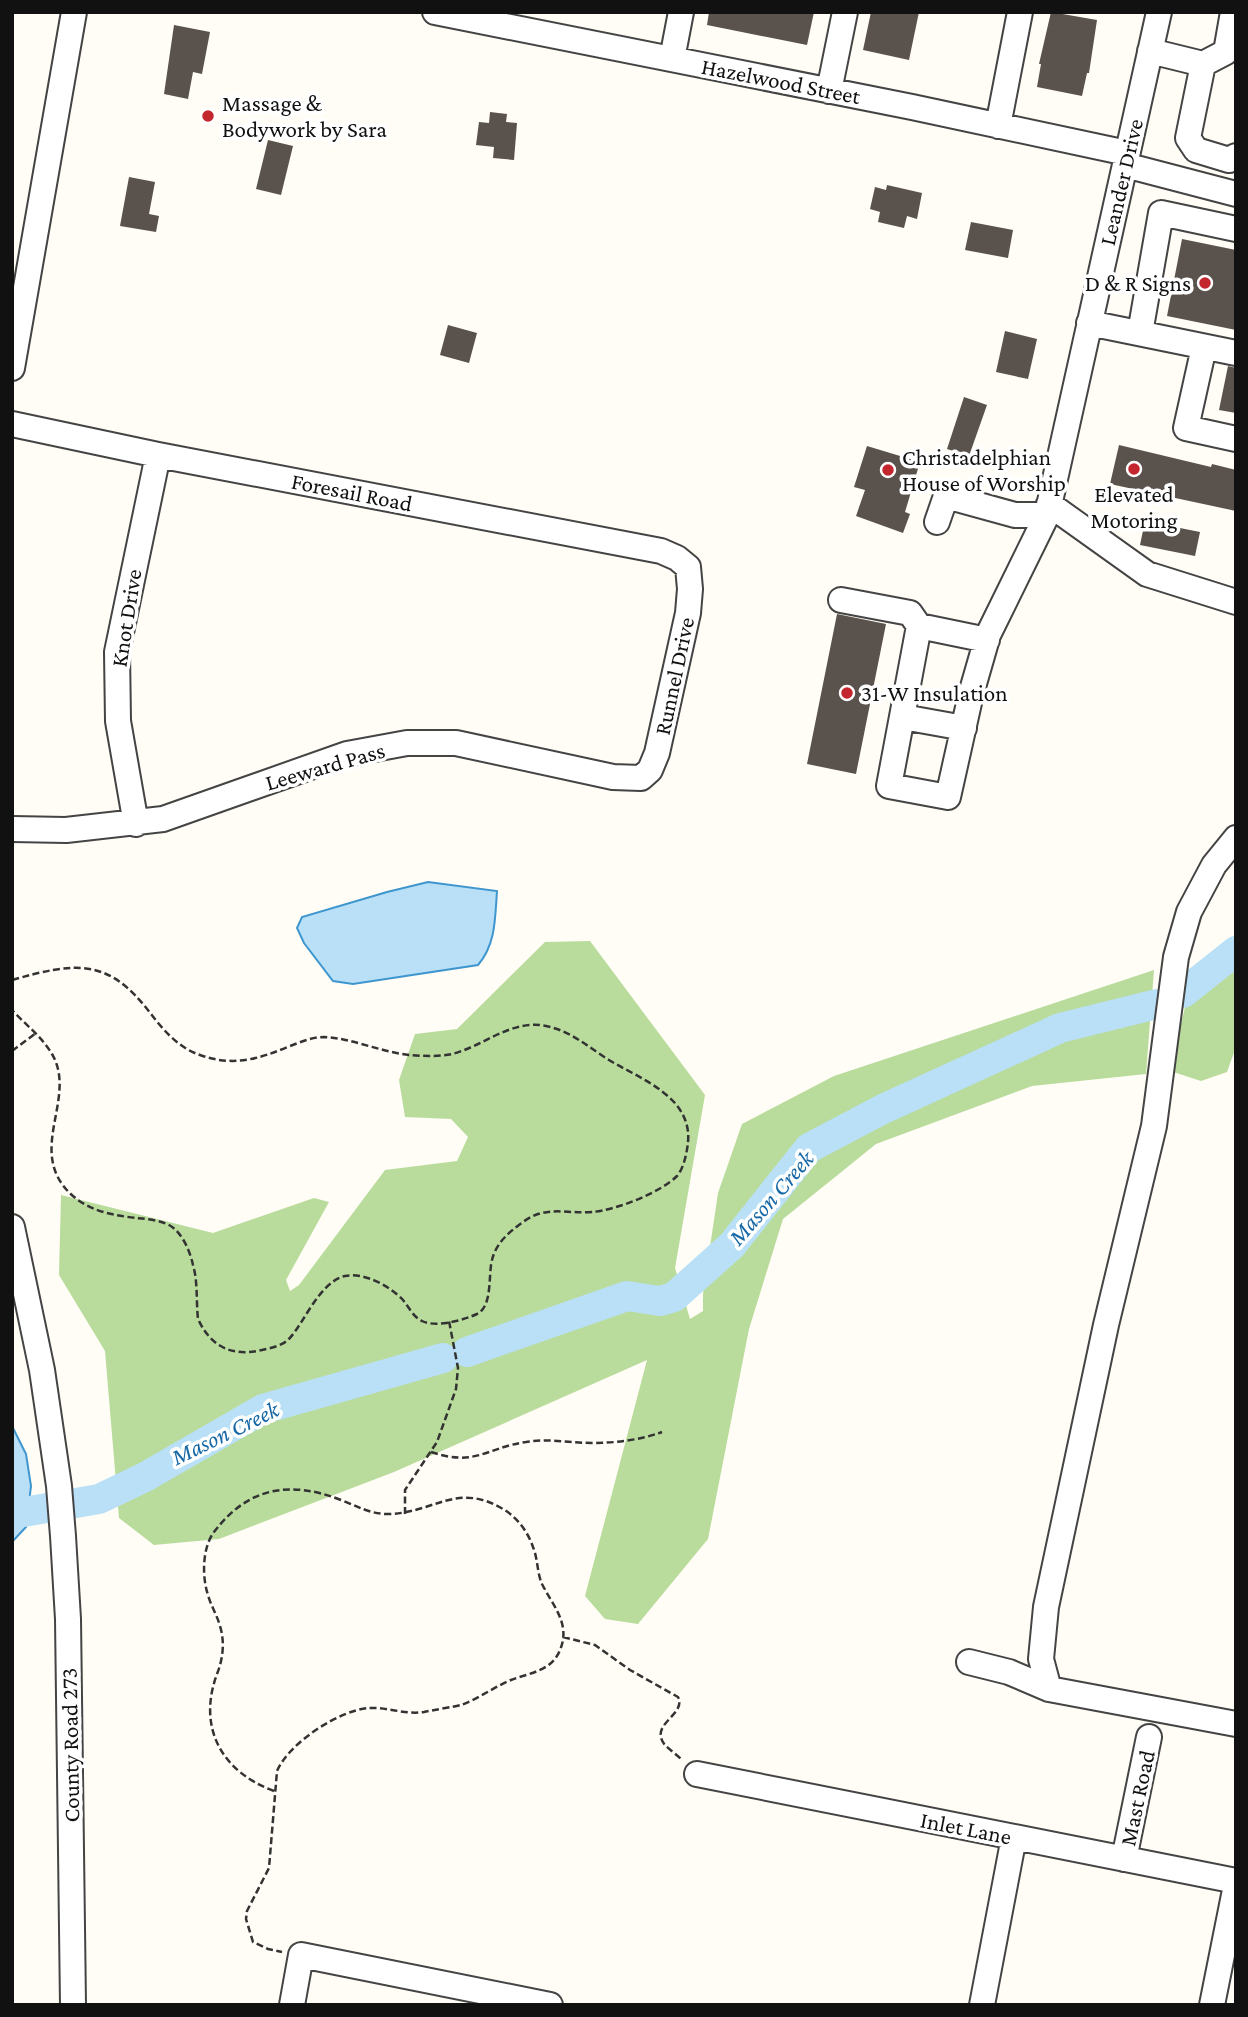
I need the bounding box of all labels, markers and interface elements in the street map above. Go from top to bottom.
street label: Hazelwood Street [699,53,863,109]
place label: Massage & Bodywork by Sara [222,90,387,142]
marker: Massage & Bodywork by Sara [200,108,216,124]
street label: Leander Drive [1094,116,1148,248]
place label: D & R Signs [1085,270,1191,296]
marker: D & R Signs [1197,275,1213,291]
place label: Christadelphian House of Worship [902,444,1066,496]
marker: Elevated Motoring [1126,461,1142,477]
marker: Christadelphian House of Worship [880,462,896,478]
street label: Foresail Road [289,468,415,516]
place label: Elevated Motoring [1090,481,1178,533]
street label: Knot Drive [105,567,147,669]
street label: Runnel Drive [649,615,699,737]
place label: 31-W Insulation [861,680,1008,706]
marker: 31-W Insulation [839,685,855,701]
street label: Leeward Pass [262,737,388,795]
water label: Mason Creek [722,1144,820,1251]
water label: Mason Creek [166,1394,284,1471]
street label: County Road 273 [56,1667,84,1823]
street label: Mast Road [1114,1748,1160,1848]
street label: Inlet Lane [918,1806,1014,1850]

